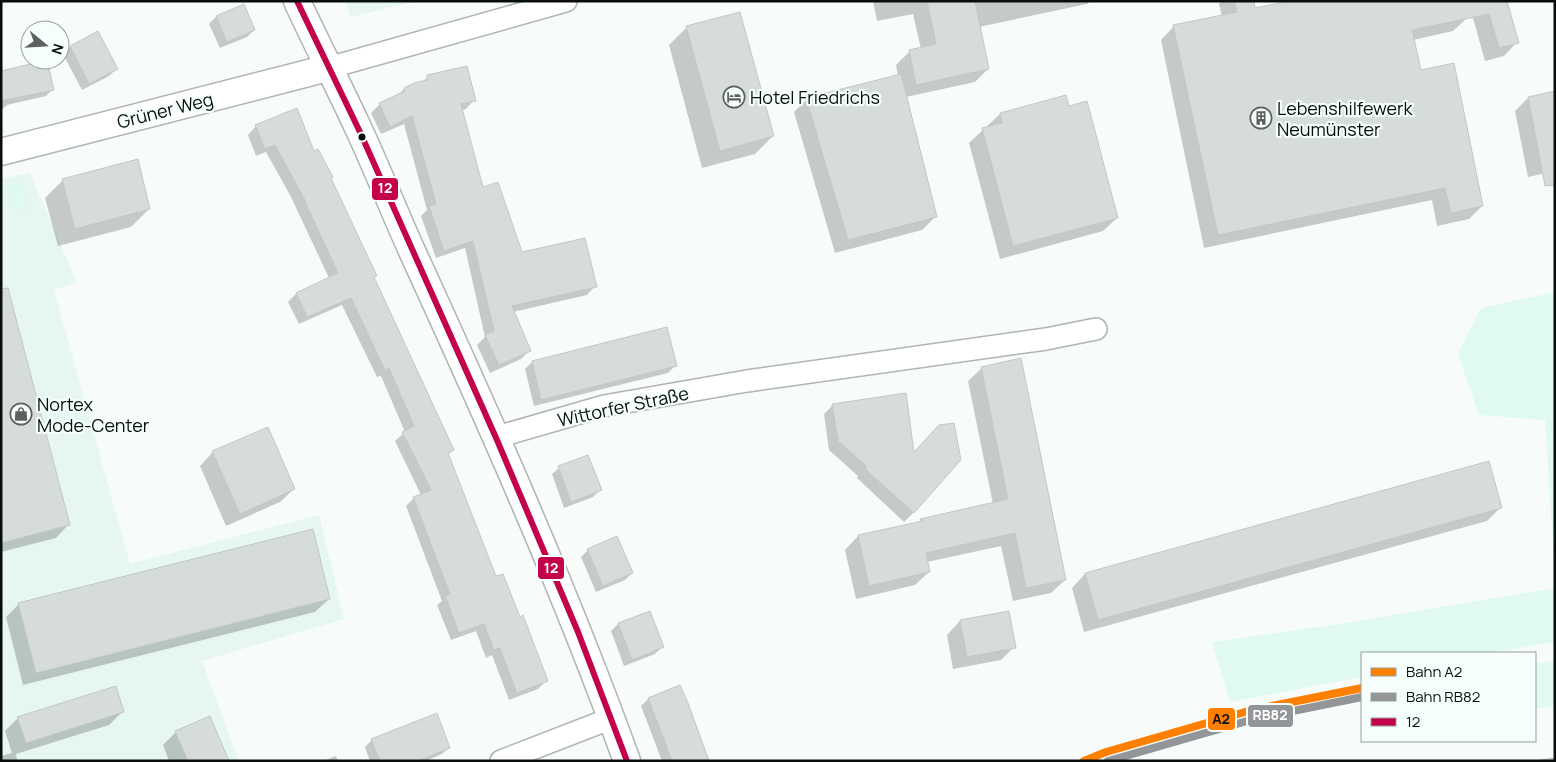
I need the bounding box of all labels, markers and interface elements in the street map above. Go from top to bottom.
north arrow [20,20,70,70]
text: N [47,41,68,57]
hotel icon: Hotel Friedrichs [722,85,746,109]
place label: Hotel Friedrichs [750,85,880,109]
street label: Grüner Weg [115,86,215,134]
place label: Lebenshilfewerk Neumünster [1277,96,1414,141]
building icon: Lebenshilfewerk Neumünster [1249,106,1273,130]
unlabelled marker [357,132,367,142]
line badge: 12 [371,177,399,201]
text: 12 [378,178,392,197]
street label: Wittorfer Straße [555,380,691,432]
place label: Nortex Mode-Center [37,392,150,437]
shop icon: Nortex Mode-Center [9,402,33,426]
line badge: 12 [537,556,565,580]
text: 12 [544,558,558,577]
legend [1361,652,1536,742]
text: Bahn A2 [1406,661,1462,682]
text: Bahn RB82 [1406,686,1480,707]
line badge: RB82 [1247,704,1294,728]
text: RB82 [1253,705,1288,724]
line badge: A2 [1207,707,1236,731]
text: A2 [1212,709,1230,728]
text: 12 [1406,711,1420,732]

